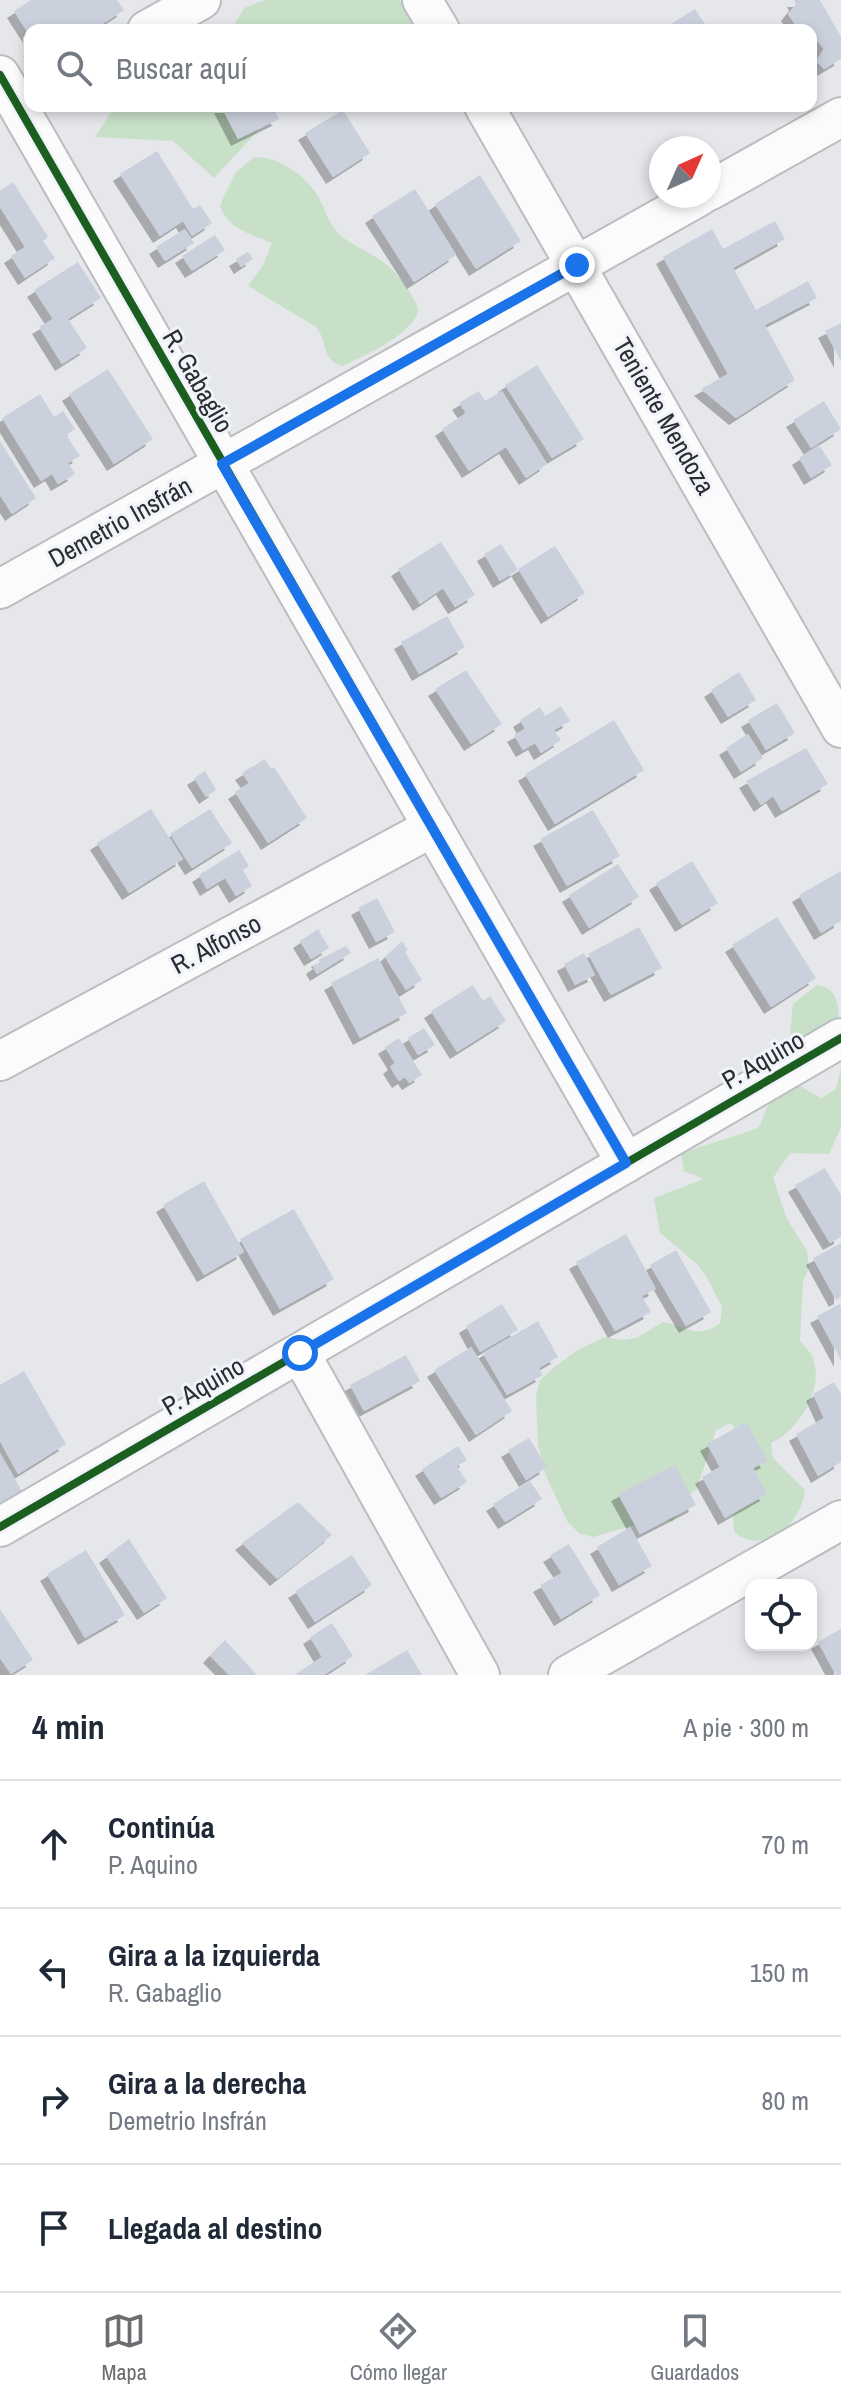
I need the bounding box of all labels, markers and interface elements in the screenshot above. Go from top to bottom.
search box [24,24,817,112]
icon: search [52,46,96,90]
text: Buscar aquí [116,48,247,88]
north arrow [649,136,721,208]
route end [559,247,595,283]
street label: R. Gabaglio [155,323,242,439]
street label: Teniente Mendoza [605,331,724,501]
street label: Demetrio Insfrán [42,468,198,575]
street label: R. Alfonso [165,905,267,982]
street label: P. Aquino [715,1022,810,1097]
route start [282,1335,318,1371]
street label: P. Aquino [155,1348,250,1423]
map controls [745,1579,817,1651]
button: locate [745,1579,817,1651]
text: 4 min [32,1704,105,1750]
text: A pie · 300 m [683,1710,809,1745]
text: Continúa [108,1807,215,1847]
icon: ahead [32,1822,76,1866]
text: 70 m [762,1827,809,1862]
text: P. Aquino [108,1847,198,1882]
text: Gira a la izquierda [108,1935,320,1975]
icon: left [32,1950,76,1994]
text: 150 m [750,1955,809,1990]
text: R. Gabaglio [108,1975,222,2010]
text: Gira a la derecha [108,2063,306,2103]
icon: right [32,2078,76,2122]
text: 80 m [762,2083,809,2118]
text: Demetrio Insfrán [108,2103,267,2138]
icon: arrive [32,2206,76,2250]
text: Llegada al destino [108,2208,323,2248]
tab: Mapa [102,2309,147,2387]
tab: Cómo llegar [350,2309,447,2387]
tab: Guardados [650,2309,739,2387]

